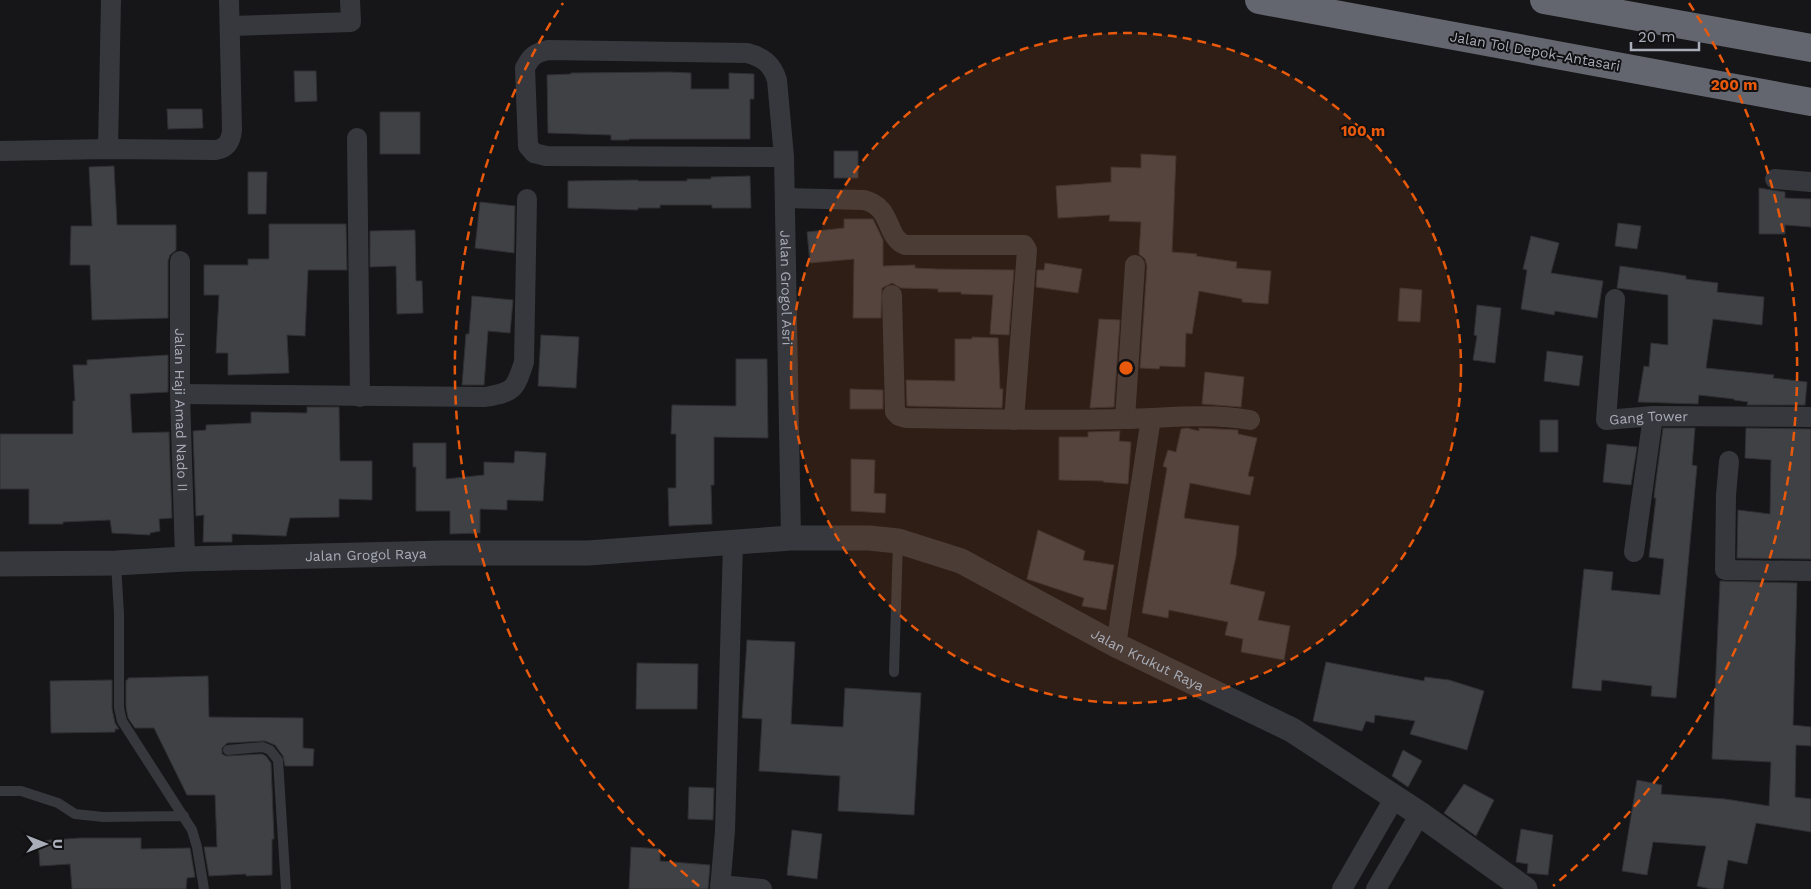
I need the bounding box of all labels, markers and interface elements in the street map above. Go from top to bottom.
scale bar [1631,20,1698,52]
street label: Jalan Tol Depok–Antasari [1449,28,1621,74]
text: 20 m [1638,28,1676,46]
text: 200 m [1711,76,1757,94]
text: 100 m [1341,122,1385,140]
street label: Jalan Grogol Asri [777,230,795,346]
street label: Jalan Haji Amad Nado II [172,328,191,492]
centre of rings [1117,359,1135,377]
street label: Gang Tower [1608,408,1688,428]
street label: Jalan Grogol Raya [305,545,427,564]
street label: Jalan Krukut Raya [1088,625,1207,694]
north arrow [20,819,70,869]
text: U [50,839,66,849]

